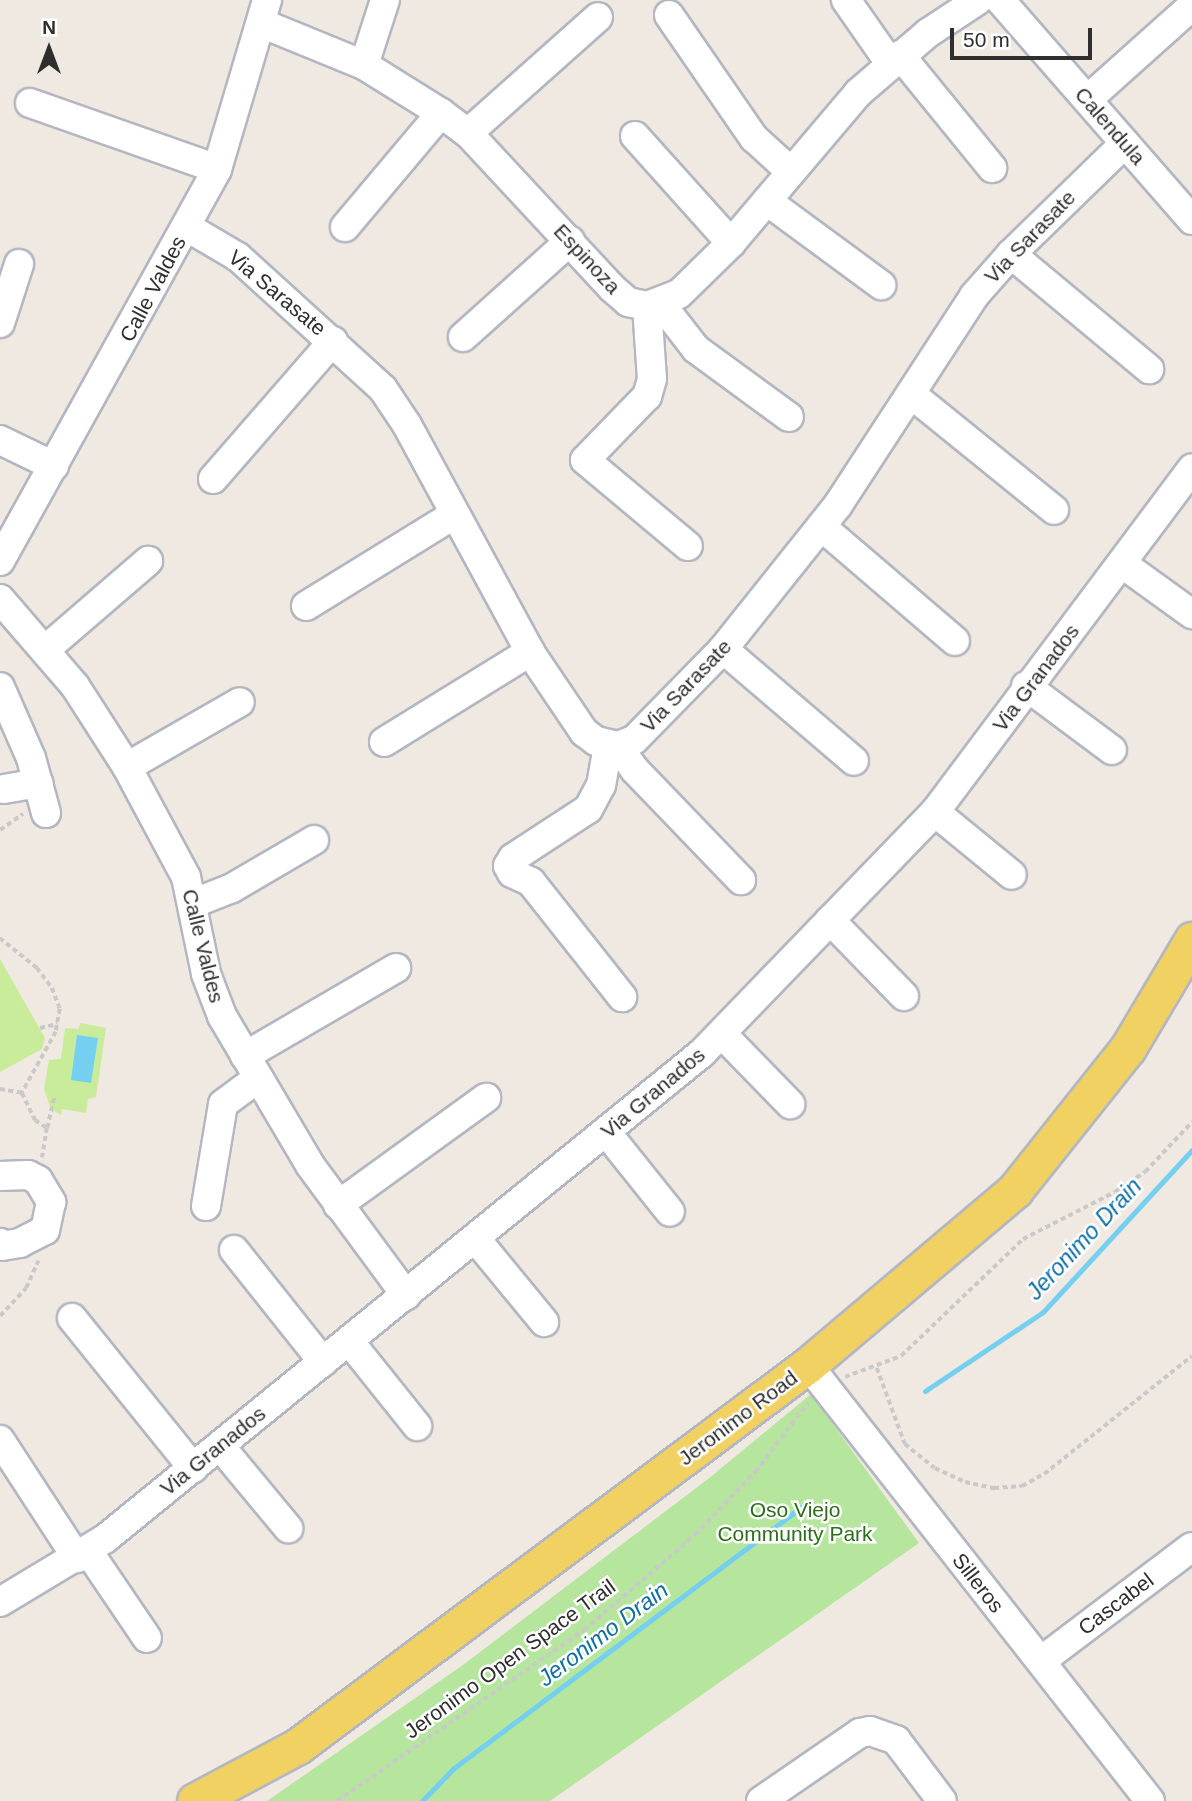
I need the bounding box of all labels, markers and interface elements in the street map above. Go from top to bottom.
north arrow [14,14,84,84]
scale bar [954,14,1096,58]
text: N [42,17,56,38]
text: 50 m [963,28,1010,51]
street label: Calendula [1069,82,1151,170]
street label: Via Sarasate [979,185,1081,289]
street label: Espinoza [548,219,626,299]
street label: Calle Valdes [115,232,191,346]
street label: Via Sarasate [223,245,331,341]
street label: Via Granados [987,619,1085,737]
street label: Via Sarasate [635,634,737,738]
street label: Calle Valdes [177,887,229,1005]
street label: Via Granados [596,1042,710,1144]
water label: Jeronimo Drain [1021,1173,1147,1305]
street label: Jeronimo Road [674,1365,802,1471]
street label: Via Granados [155,1401,271,1501]
park label: Oso Viejo Community Park [717,1497,873,1547]
street label: Silleros [947,1548,1009,1618]
street label: Cascabel [1073,1568,1159,1640]
street label: Jeronimo Open Space Trail [400,1574,620,1744]
water label: Jeronimo Drain [532,1576,674,1692]

